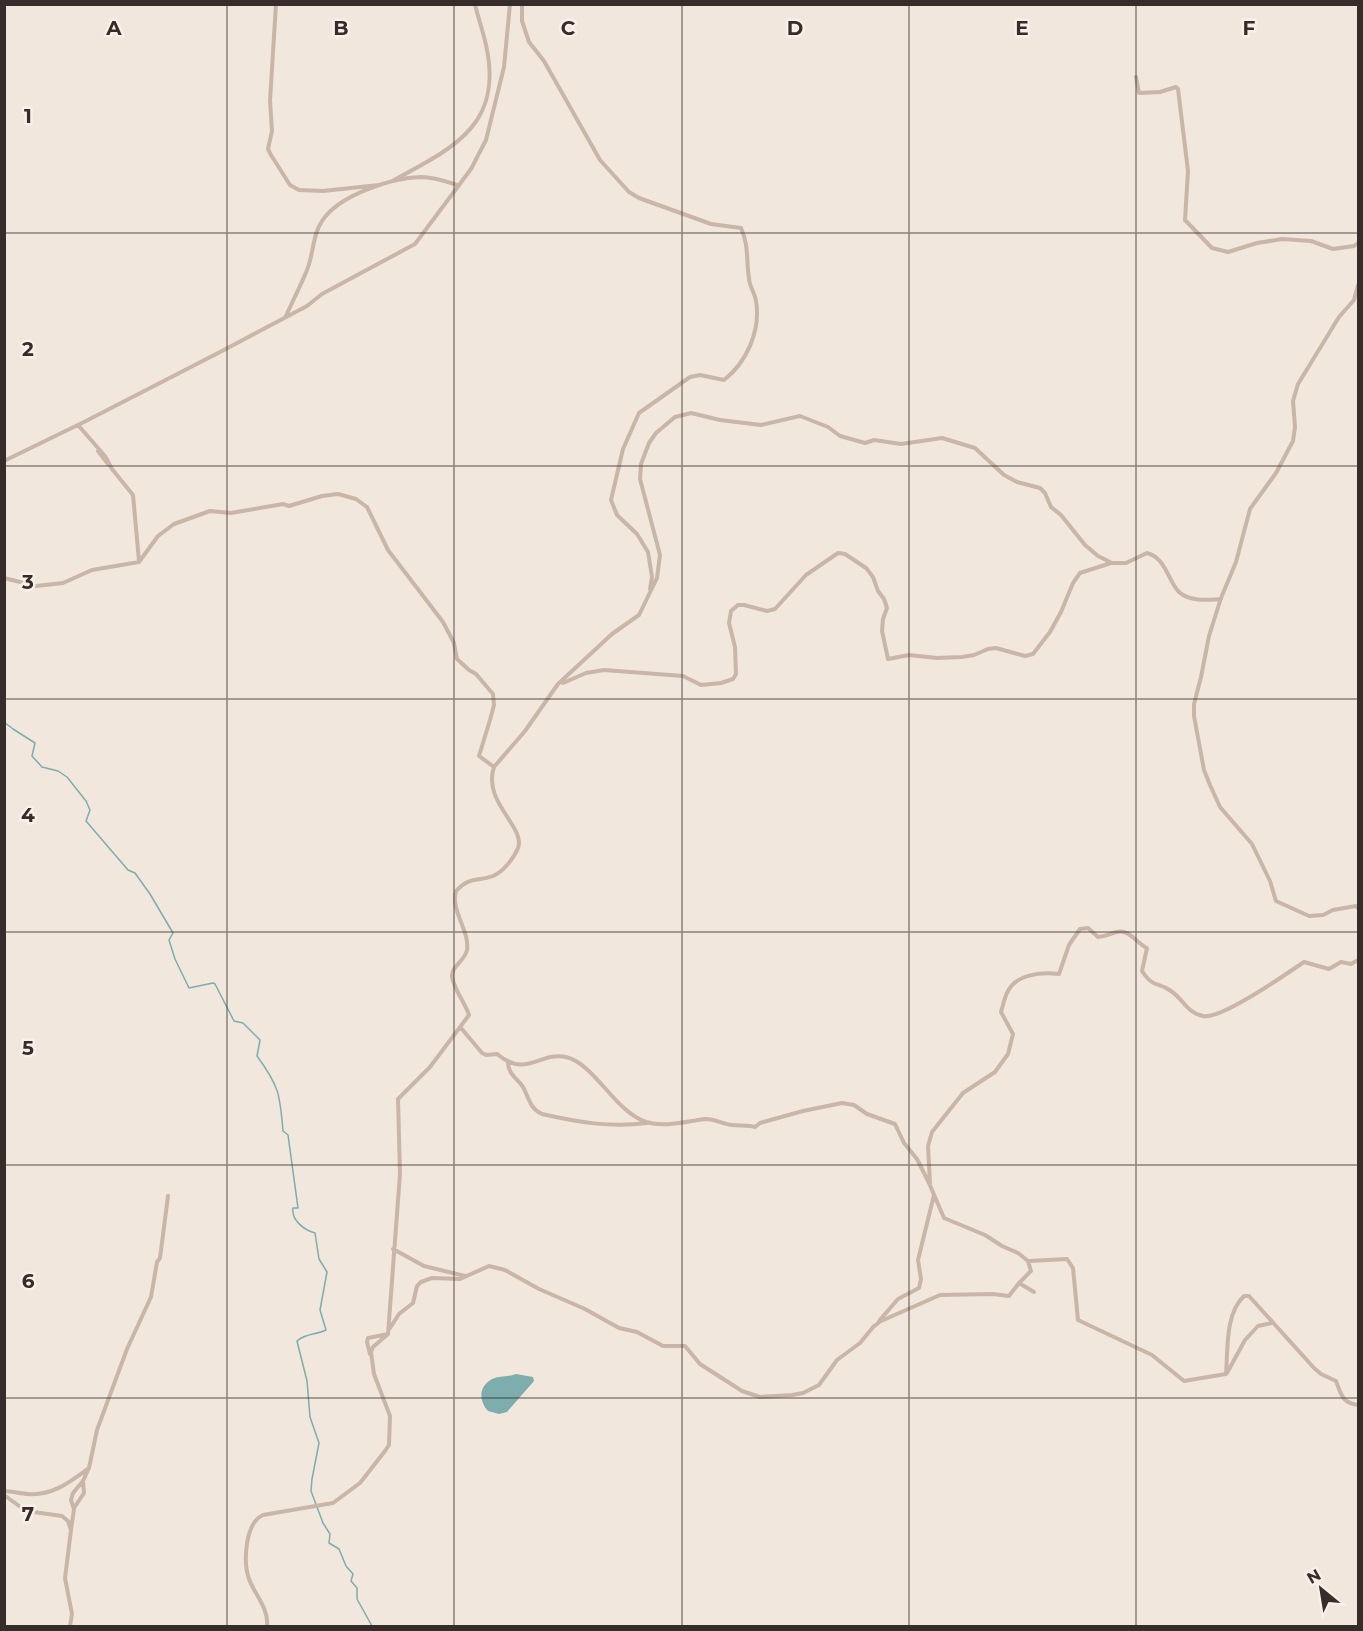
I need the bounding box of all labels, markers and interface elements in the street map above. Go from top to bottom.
text: A [105,16,122,40]
text: B [333,16,349,40]
text: C [561,16,576,40]
text: D [787,16,803,40]
text: E [1015,16,1029,40]
text: F [1243,16,1256,40]
text: 1 [24,104,32,128]
text: 2 [22,337,34,361]
text: 3 [21,570,34,594]
text: 4 [21,803,35,827]
text: 5 [22,1036,34,1060]
text: 6 [22,1269,35,1293]
text: 7 [22,1502,34,1526]
north arrow [1291,1559,1351,1619]
text: N [1303,1565,1324,1588]

